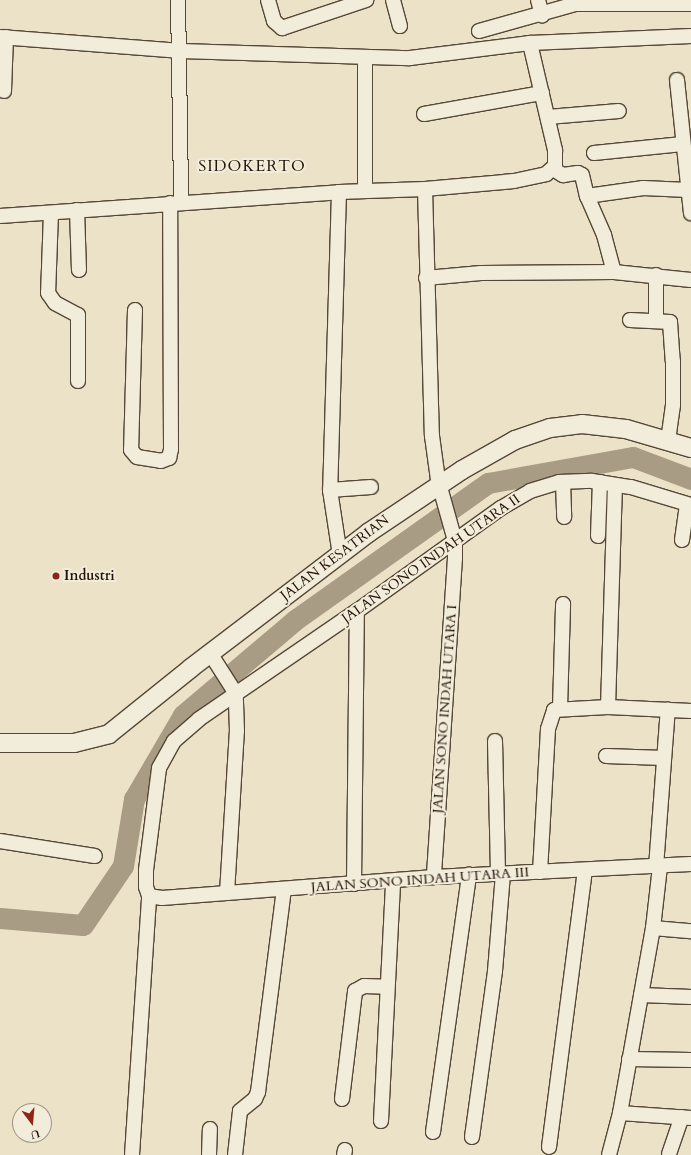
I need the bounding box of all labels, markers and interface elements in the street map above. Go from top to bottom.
district label: SIDOKERTO [198,156,306,176]
street label: JALAN SONO INDAH UTARA II [339,491,523,627]
street label: JALAN KESATRIAN [277,512,393,604]
place label: Industri [64,568,115,584]
marker: Industri [51,571,61,581]
street label: JALAN SONO INDAH UTARA I [429,604,461,814]
street label: JALAN SONO INDAH UTARA III [310,864,530,896]
north arrow [12,1103,52,1143]
text: U [29,1126,42,1143]

